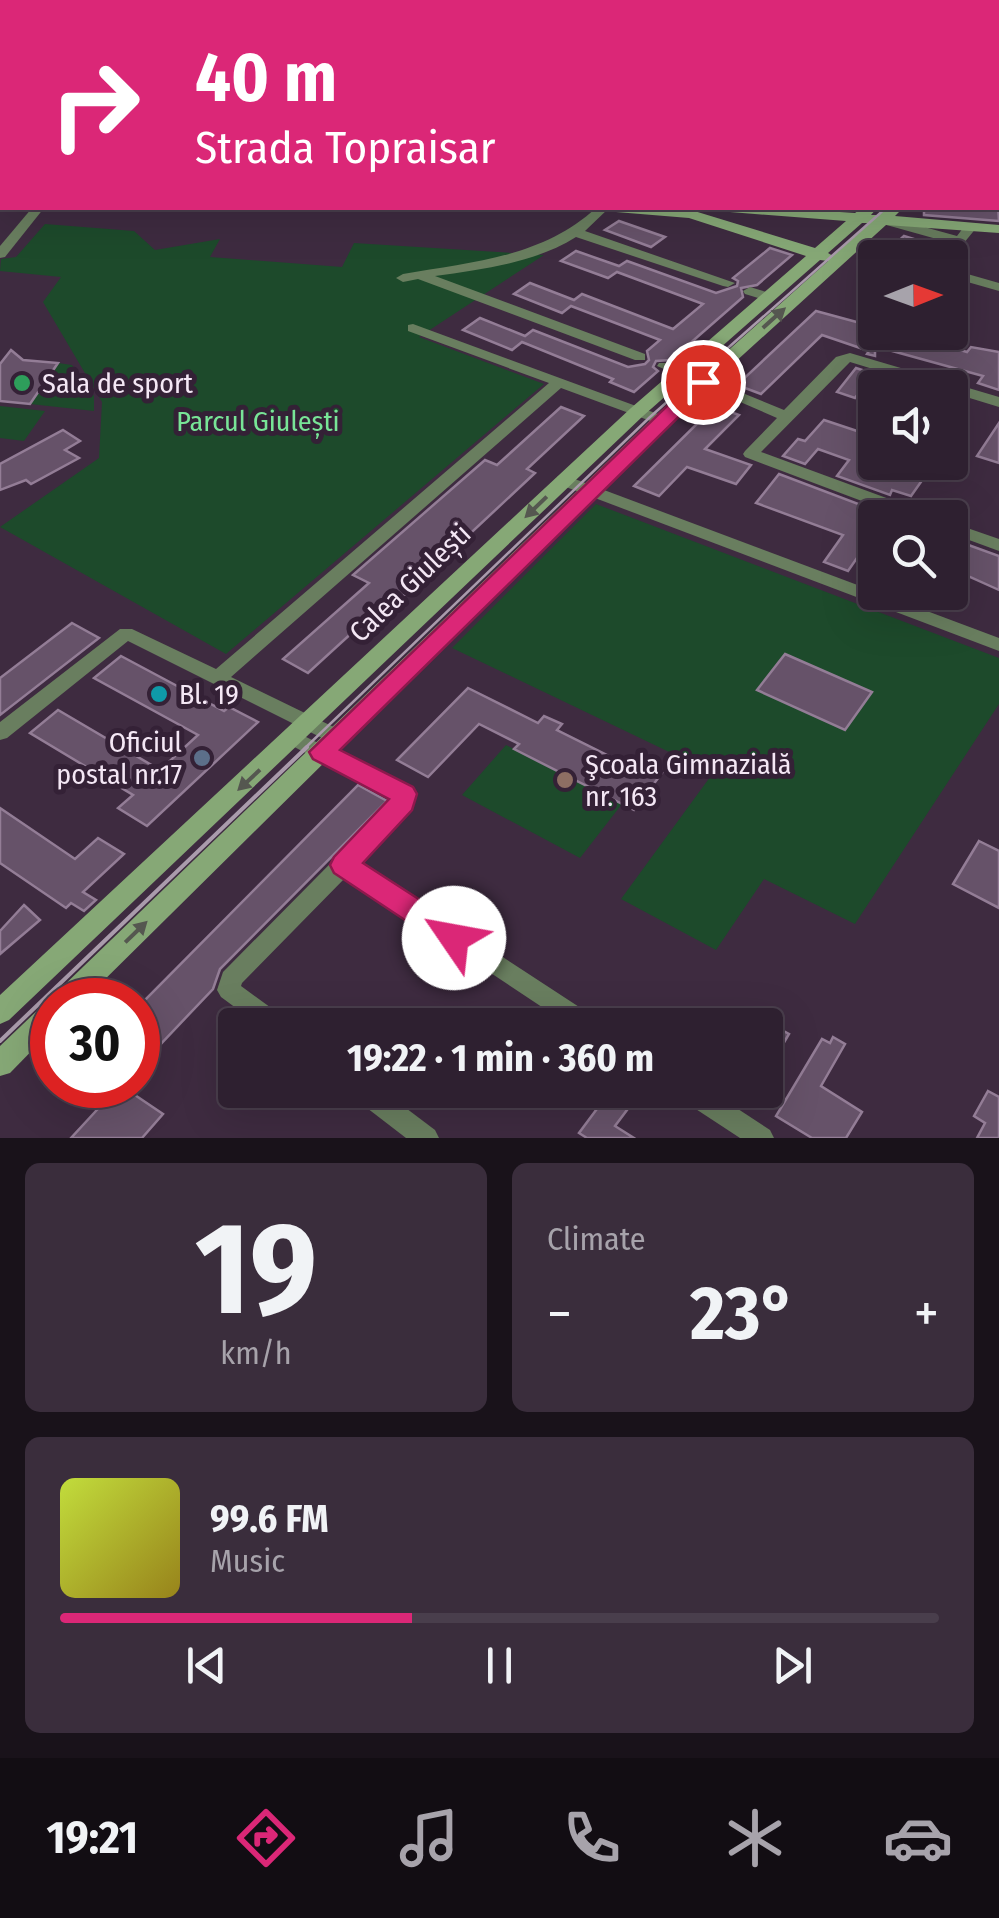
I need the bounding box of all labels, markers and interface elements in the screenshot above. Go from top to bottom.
text: 40 m [195,36,337,120]
icon: right [30,40,160,170]
text: Strada Topraisar [195,121,495,175]
north arrow [858,240,968,350]
map controls [858,240,968,610]
one-way arrow [761,308,786,330]
pin [661,340,746,425]
icon: arrive [676,355,731,410]
place label: Sala de sport [42,367,194,400]
button: sound [858,370,968,480]
marker: Sala de sport [11,372,33,394]
park label: Parcul Giulești [176,405,340,439]
one-way arrow [524,495,548,518]
button: search [858,500,968,610]
street label: Calea Giulești [343,517,478,650]
place label: Bl. 19 [179,678,239,711]
marker: Bl. 19 [148,683,170,705]
place label: Oficiul postal nr.17 [56,726,182,791]
marker: Oficiul postal nr.17 [191,747,213,769]
place label: Şcoala Gimnazială nr. 163 [585,748,791,813]
one-way arrow [238,768,262,791]
marker: Şcoala Gimnazială nr. 163 [554,769,576,791]
position arrow [402,886,506,990]
one-way arrow [124,921,148,944]
speed limit sign: 30 [30,978,160,1108]
text: 19:22 · 1 min · 360 m [347,1035,654,1081]
text: 19 [195,1191,317,1347]
text: Climate [547,1220,646,1258]
text: 23° [690,1269,796,1359]
text: − [547,1281,572,1347]
text: + [914,1281,939,1347]
text: km/h [220,1334,292,1372]
text: 99.6 FM [210,1496,329,1542]
text: Music [210,1542,285,1580]
icon: previous [179,1638,234,1693]
icon: pause [472,1638,527,1693]
icon: next [765,1638,820,1693]
icon: directions [231,1803,301,1873]
icon: music [394,1803,464,1873]
icon: phone [557,1803,627,1873]
icon: climate [720,1803,790,1873]
icon: car [883,1803,953,1873]
text: 19:21 [46,1811,138,1865]

